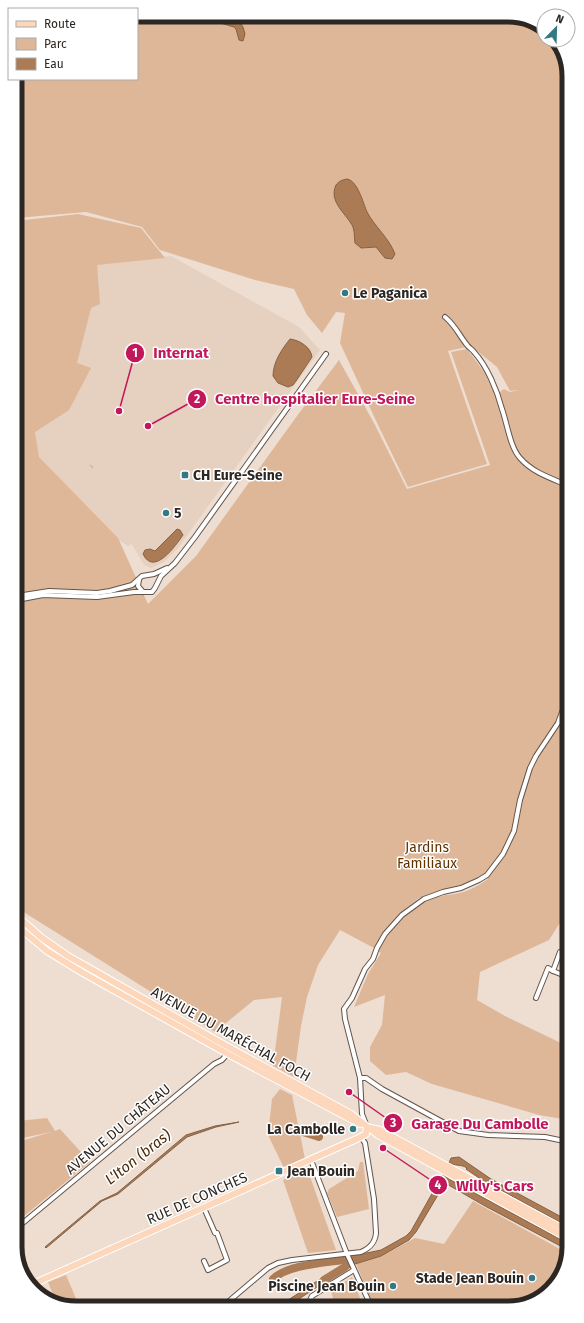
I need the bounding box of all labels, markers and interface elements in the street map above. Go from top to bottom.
legend [8,8,138,80]
north arrow [536,8,576,48]
text: N [554,12,566,27]
text: Route [44,17,76,31]
text: Parc [44,37,67,51]
text: Eau [44,57,64,71]
place label: Le Paganica [353,285,428,302]
marker: Le Paganica [340,288,350,298]
callout: Internat [125,339,216,366]
text: Internat [153,344,209,362]
text: 1 [132,346,138,360]
callout: Centre hospitalier Eure-Seine [187,385,423,412]
text: Centre hospitalier Eure-Seine [215,390,415,408]
text: 2 [194,392,200,406]
place label: CH Eure-Seine [193,467,283,484]
marker: CH Eure-Seine [180,470,190,480]
place label: 5 [174,505,182,522]
marker: 5 [161,508,171,518]
park label: Jardins Familiaux [397,839,457,872]
street label: AVENUE DU MARÉCHAL FOCH [148,983,314,1085]
street label: AVENUE DU CHÂTEAU [62,1080,174,1178]
callout: Garage Du Cambolle [383,1110,556,1137]
text: Garage Du Cambolle [411,1115,549,1133]
text: 3 [389,1116,396,1130]
place label: La Cambolle [267,1121,345,1138]
marker: La Cambolle [348,1124,358,1134]
water label: L'Iton (bras) [101,1126,175,1188]
place label: Jean Bouin [286,1163,355,1180]
marker: Jean Bouin [274,1166,284,1176]
street label: RUE DE CONCHES [144,1169,250,1228]
callout: Willy's Cars [428,1172,542,1199]
text: Willy's Cars [456,1177,534,1195]
text: 4 [435,1178,442,1192]
place label: Stade Jean Bouin [416,1270,524,1287]
marker: Stade Jean Bouin [527,1273,537,1283]
place label: Piscine Jean Bouin [268,1278,385,1295]
marker: Piscine Jean Bouin [388,1281,398,1291]

